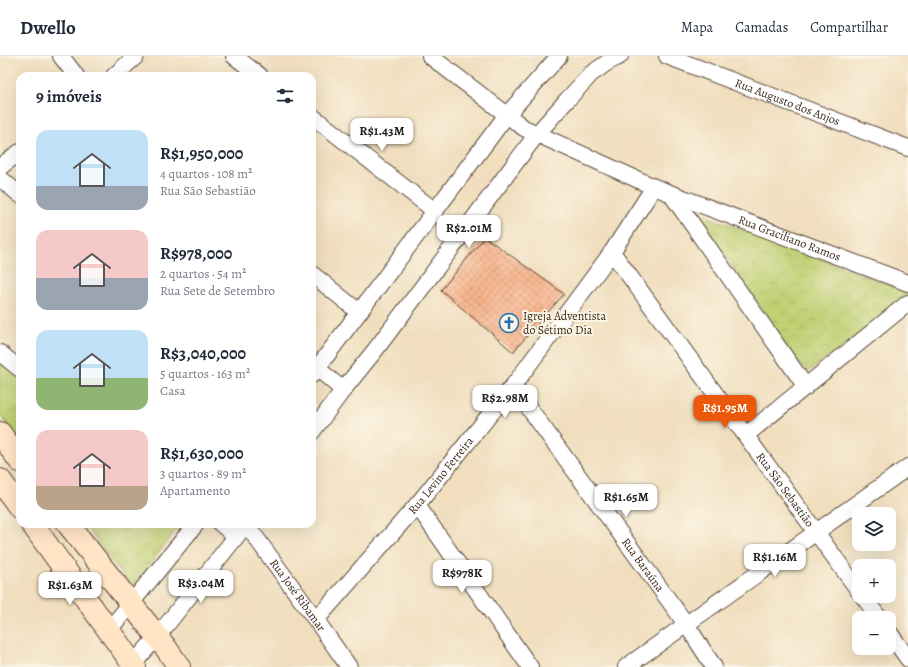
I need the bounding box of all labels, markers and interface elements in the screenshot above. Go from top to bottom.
text: Dwello [20,15,76,41]
text: Mapa [681,18,713,37]
text: Camadas [735,18,788,37]
text: Compartilhar [810,18,888,37]
street label: Rua Augusto dos Anjos [733,75,843,129]
text: 9 imóveis [36,85,102,108]
icon: filters [274,85,296,107]
pin: R$1.43M [345,118,419,152]
text: R$1.43M [359,122,405,139]
text: R$1,950,000 [160,142,243,165]
icon: home [68,146,116,194]
text: 4 quartos · 108 m² [160,165,252,182]
text: Rua São Sebastião [160,182,256,199]
street label: Rua Graciliano Ramos [736,212,843,265]
pin: R$2.01M [432,215,506,249]
text: R$2.01M [446,219,492,236]
text: R$978,000 [160,242,232,265]
icon: home [68,246,116,294]
text: 2 quartos · 54 m² [160,265,246,282]
text: Rua Sete de Setembro [160,282,275,299]
place label: Igreja Adventista do Sétimo Dia [523,308,606,338]
church icon: Igreja Adventista do Sétimo Dia [498,312,520,334]
text: R$3,040,000 [160,342,246,365]
icon: home [68,346,116,394]
text: 5 quartos · 163 m² [160,365,250,382]
text: Casa [160,382,185,399]
pin: R$2.98M [468,385,542,419]
text: R$2.98M [481,389,529,406]
pin: R$1.95M [688,395,762,429]
text: R$1.95M [702,399,748,416]
street label: Rua Levino Ferreira [404,433,477,518]
text: R$1,630,000 [160,442,244,465]
icon: home [68,446,116,494]
street label: Rua São Sebastião [753,449,818,530]
text: 3 quartos · 89 m² [160,465,246,482]
text: Apartamento [160,482,230,499]
pin: R$1.65M [589,484,663,518]
text: R$1.65M [603,488,649,505]
map controls [852,507,896,655]
button: layers [852,507,896,551]
street label: Rua Baraúna [618,535,668,595]
pin: R$1.16M [738,544,812,578]
text: R$1.16M [753,548,797,565]
street label: Rua José Ribamar [266,556,330,635]
button: + [852,559,896,603]
pin: R$978K [429,560,495,594]
text: R$978K [442,564,482,581]
pin: R$3.04M [164,570,238,604]
pin: R$1.63M [33,572,107,606]
text: R$3.04M [177,574,225,591]
text: R$1.63M [47,576,93,593]
button: − [852,611,896,655]

